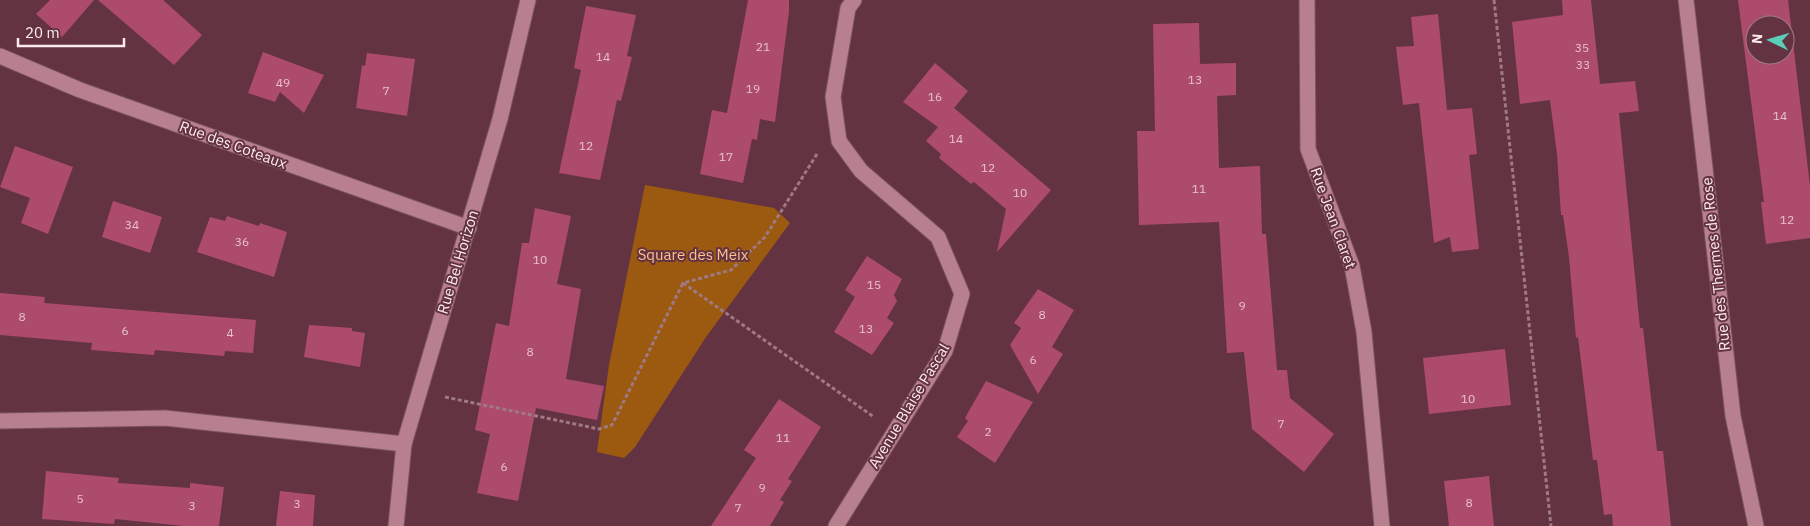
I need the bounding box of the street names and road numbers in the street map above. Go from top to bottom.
street label: Rue des Coteaux [177,116,290,173]
street label: Rue Jean Claret [1306,165,1361,271]
street label: Rue des Thermes de Rose [1697,176,1734,352]
street label: Rue Bel Horizon [433,208,482,316]
street label: Avenue Blaise Pascal [864,340,953,472]

